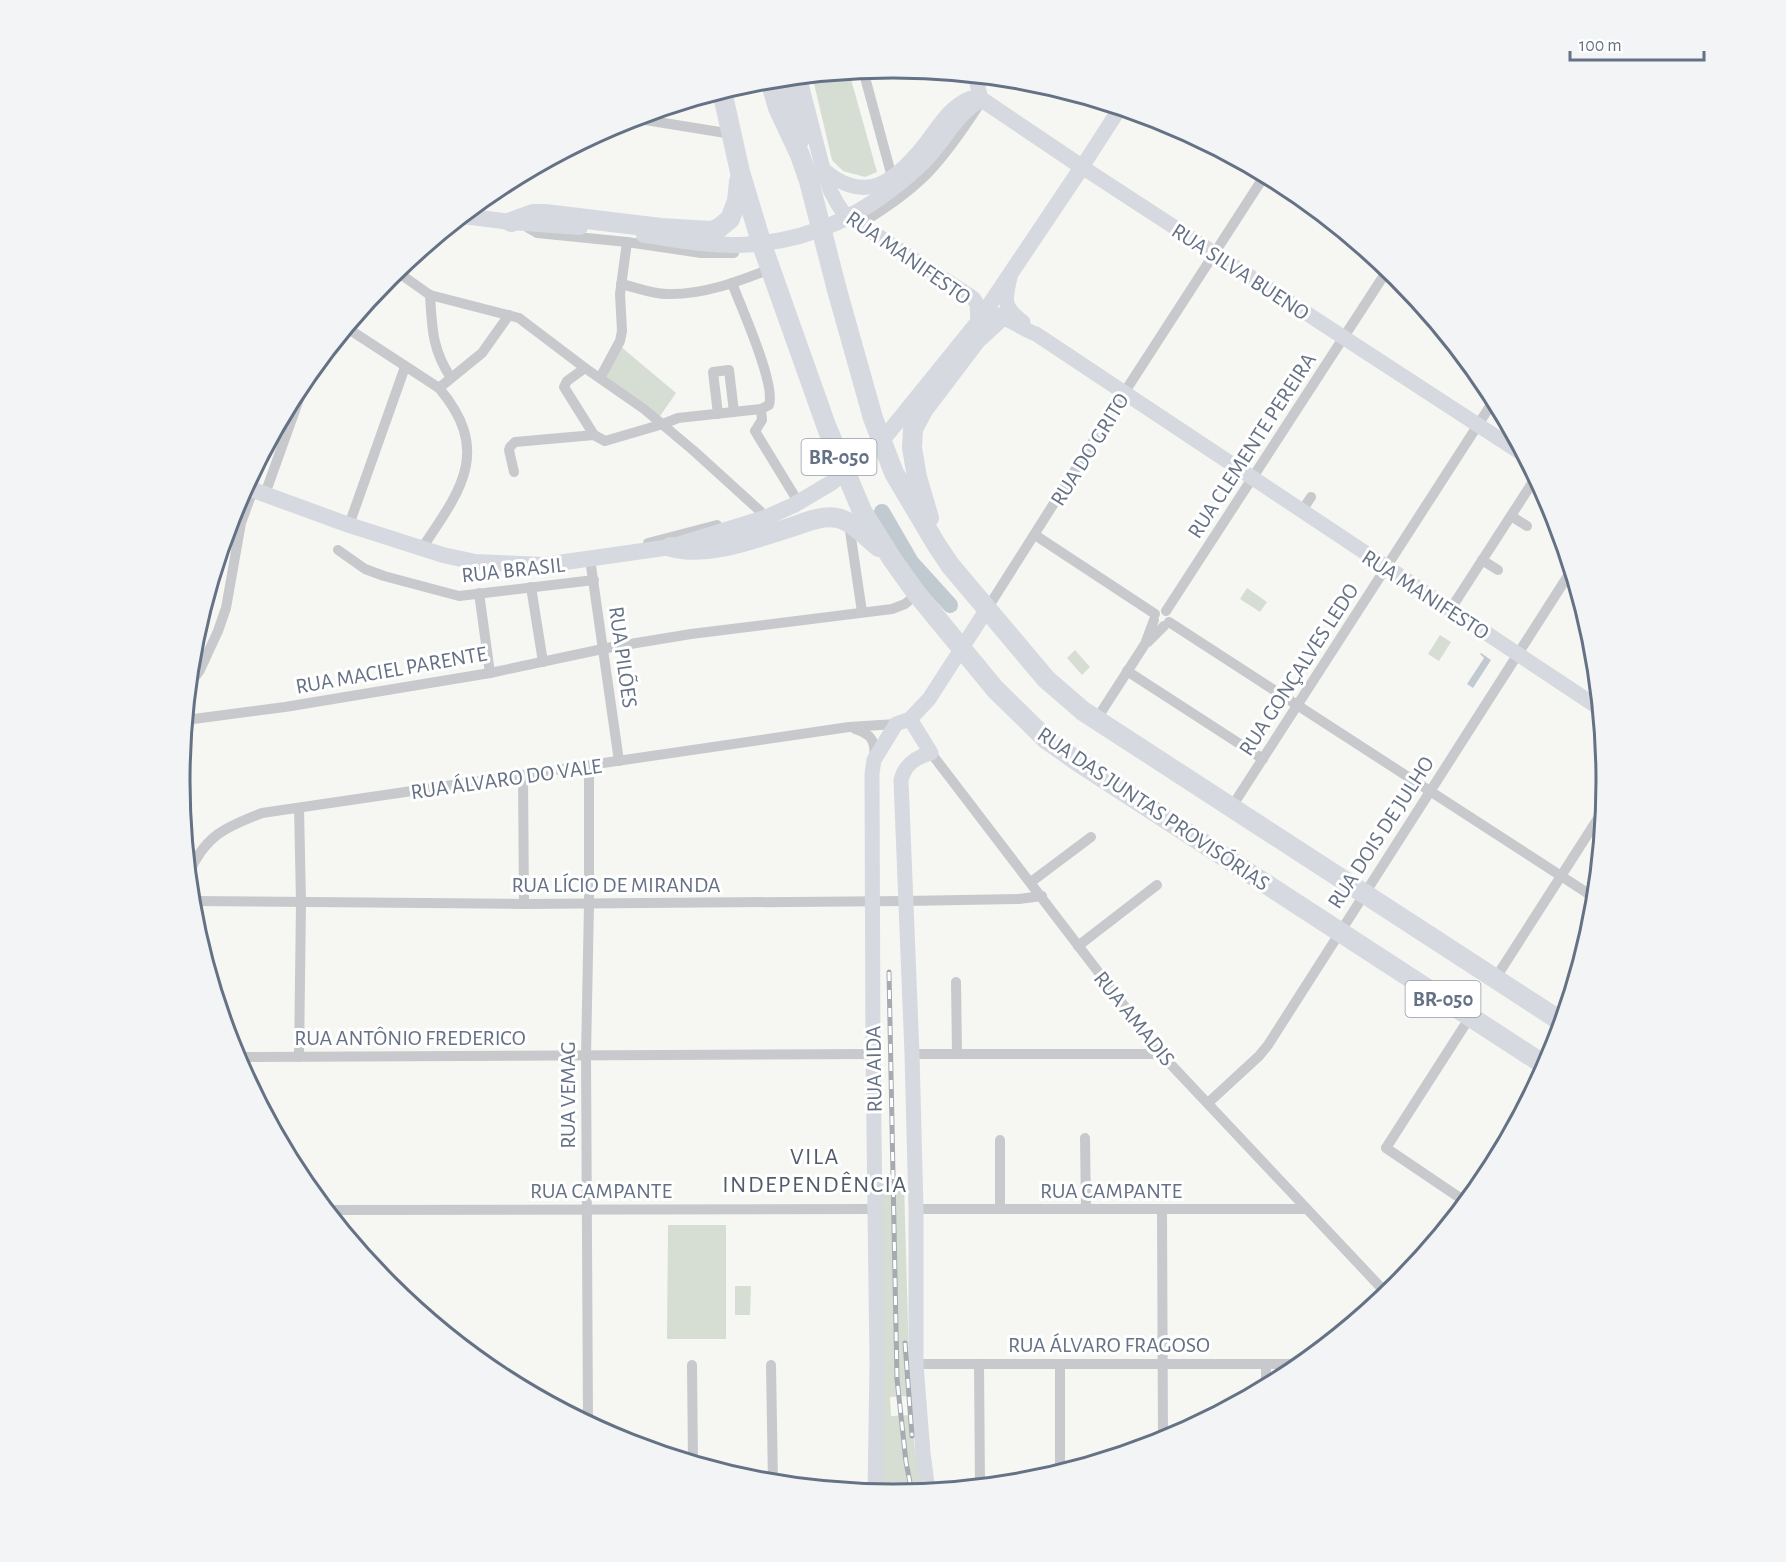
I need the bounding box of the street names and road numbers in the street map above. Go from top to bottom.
street label: RUA MANIFESTO [842,207,975,309]
street label: RUA SILVA BUENO [1168,219,1313,324]
street label: RUA CLEMENTE PEREIRA [1184,349,1320,542]
street label: RUA DO GRITO [1047,389,1133,510]
road number: BR-050 [802,439,876,475]
street label: RUA MANIFESTO [1358,546,1493,644]
street label: RUA BRASIL [460,554,567,586]
street label: RUA GONÇALVES LEDO [1235,579,1363,760]
street label: RUA PILÕES [605,605,642,709]
street label: RUA MACIEL PARENTE [294,642,489,698]
street label: RUA DAS JUNTAS PROVISÓRIAS [1033,722,1274,895]
street label: RUA DOIS DE JULHO [1324,753,1438,913]
street label: RUA ÁLVARO DO VALE [409,754,603,803]
street label: RUA LÍCIO DE MIRANDA [511,873,721,896]
street label: RUA AMADIS [1090,967,1179,1070]
road number: BR-050 [1406,981,1480,1017]
street label: RUA AIDA [862,1025,886,1113]
street label: RUA ANTÔNIO FREDERICO [294,1026,526,1049]
street label: RUA VEMAG [557,1041,579,1149]
street label: RUA CAMPANTE [530,1180,672,1202]
street label: RUA CAMPANTE [1040,1180,1182,1202]
street label: RUA ÁLVARO FRAGOSO [1008,1333,1210,1356]

